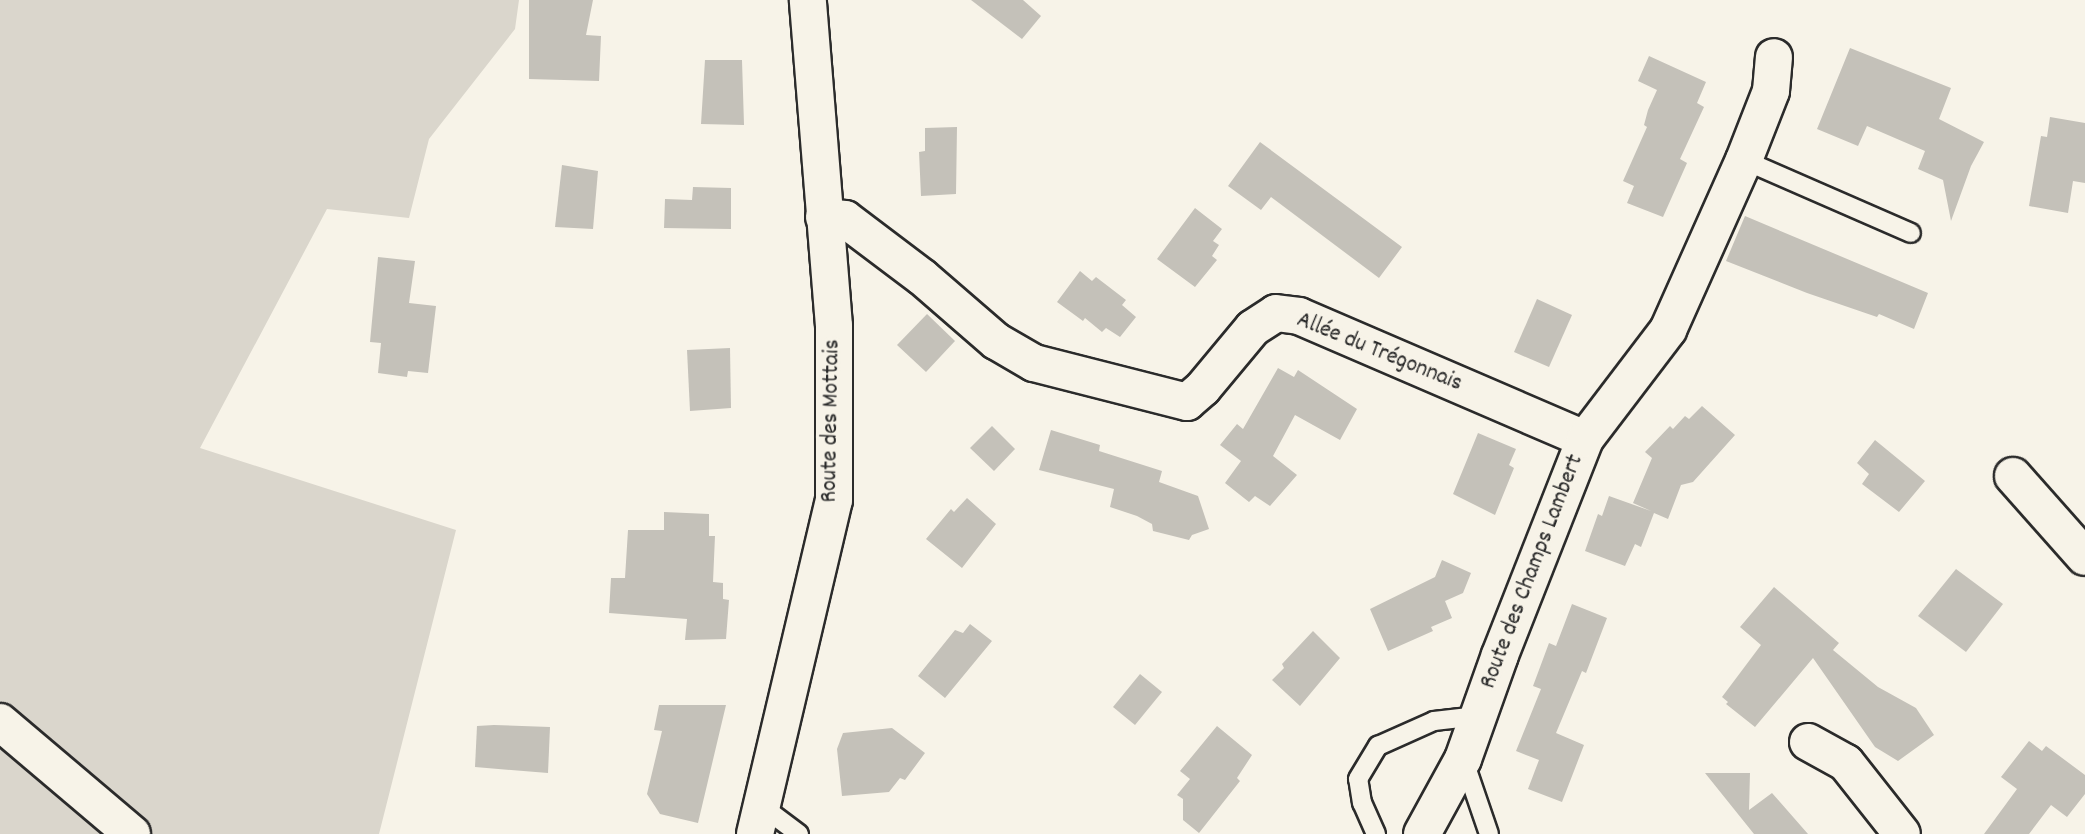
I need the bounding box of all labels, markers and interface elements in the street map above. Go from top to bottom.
street label: Allée du Trégonnais [1292,307,1466,399]
street label: Route des Mottais [816,339,848,503]
street label: Route des Champs Lambert [1475,451,1591,693]

